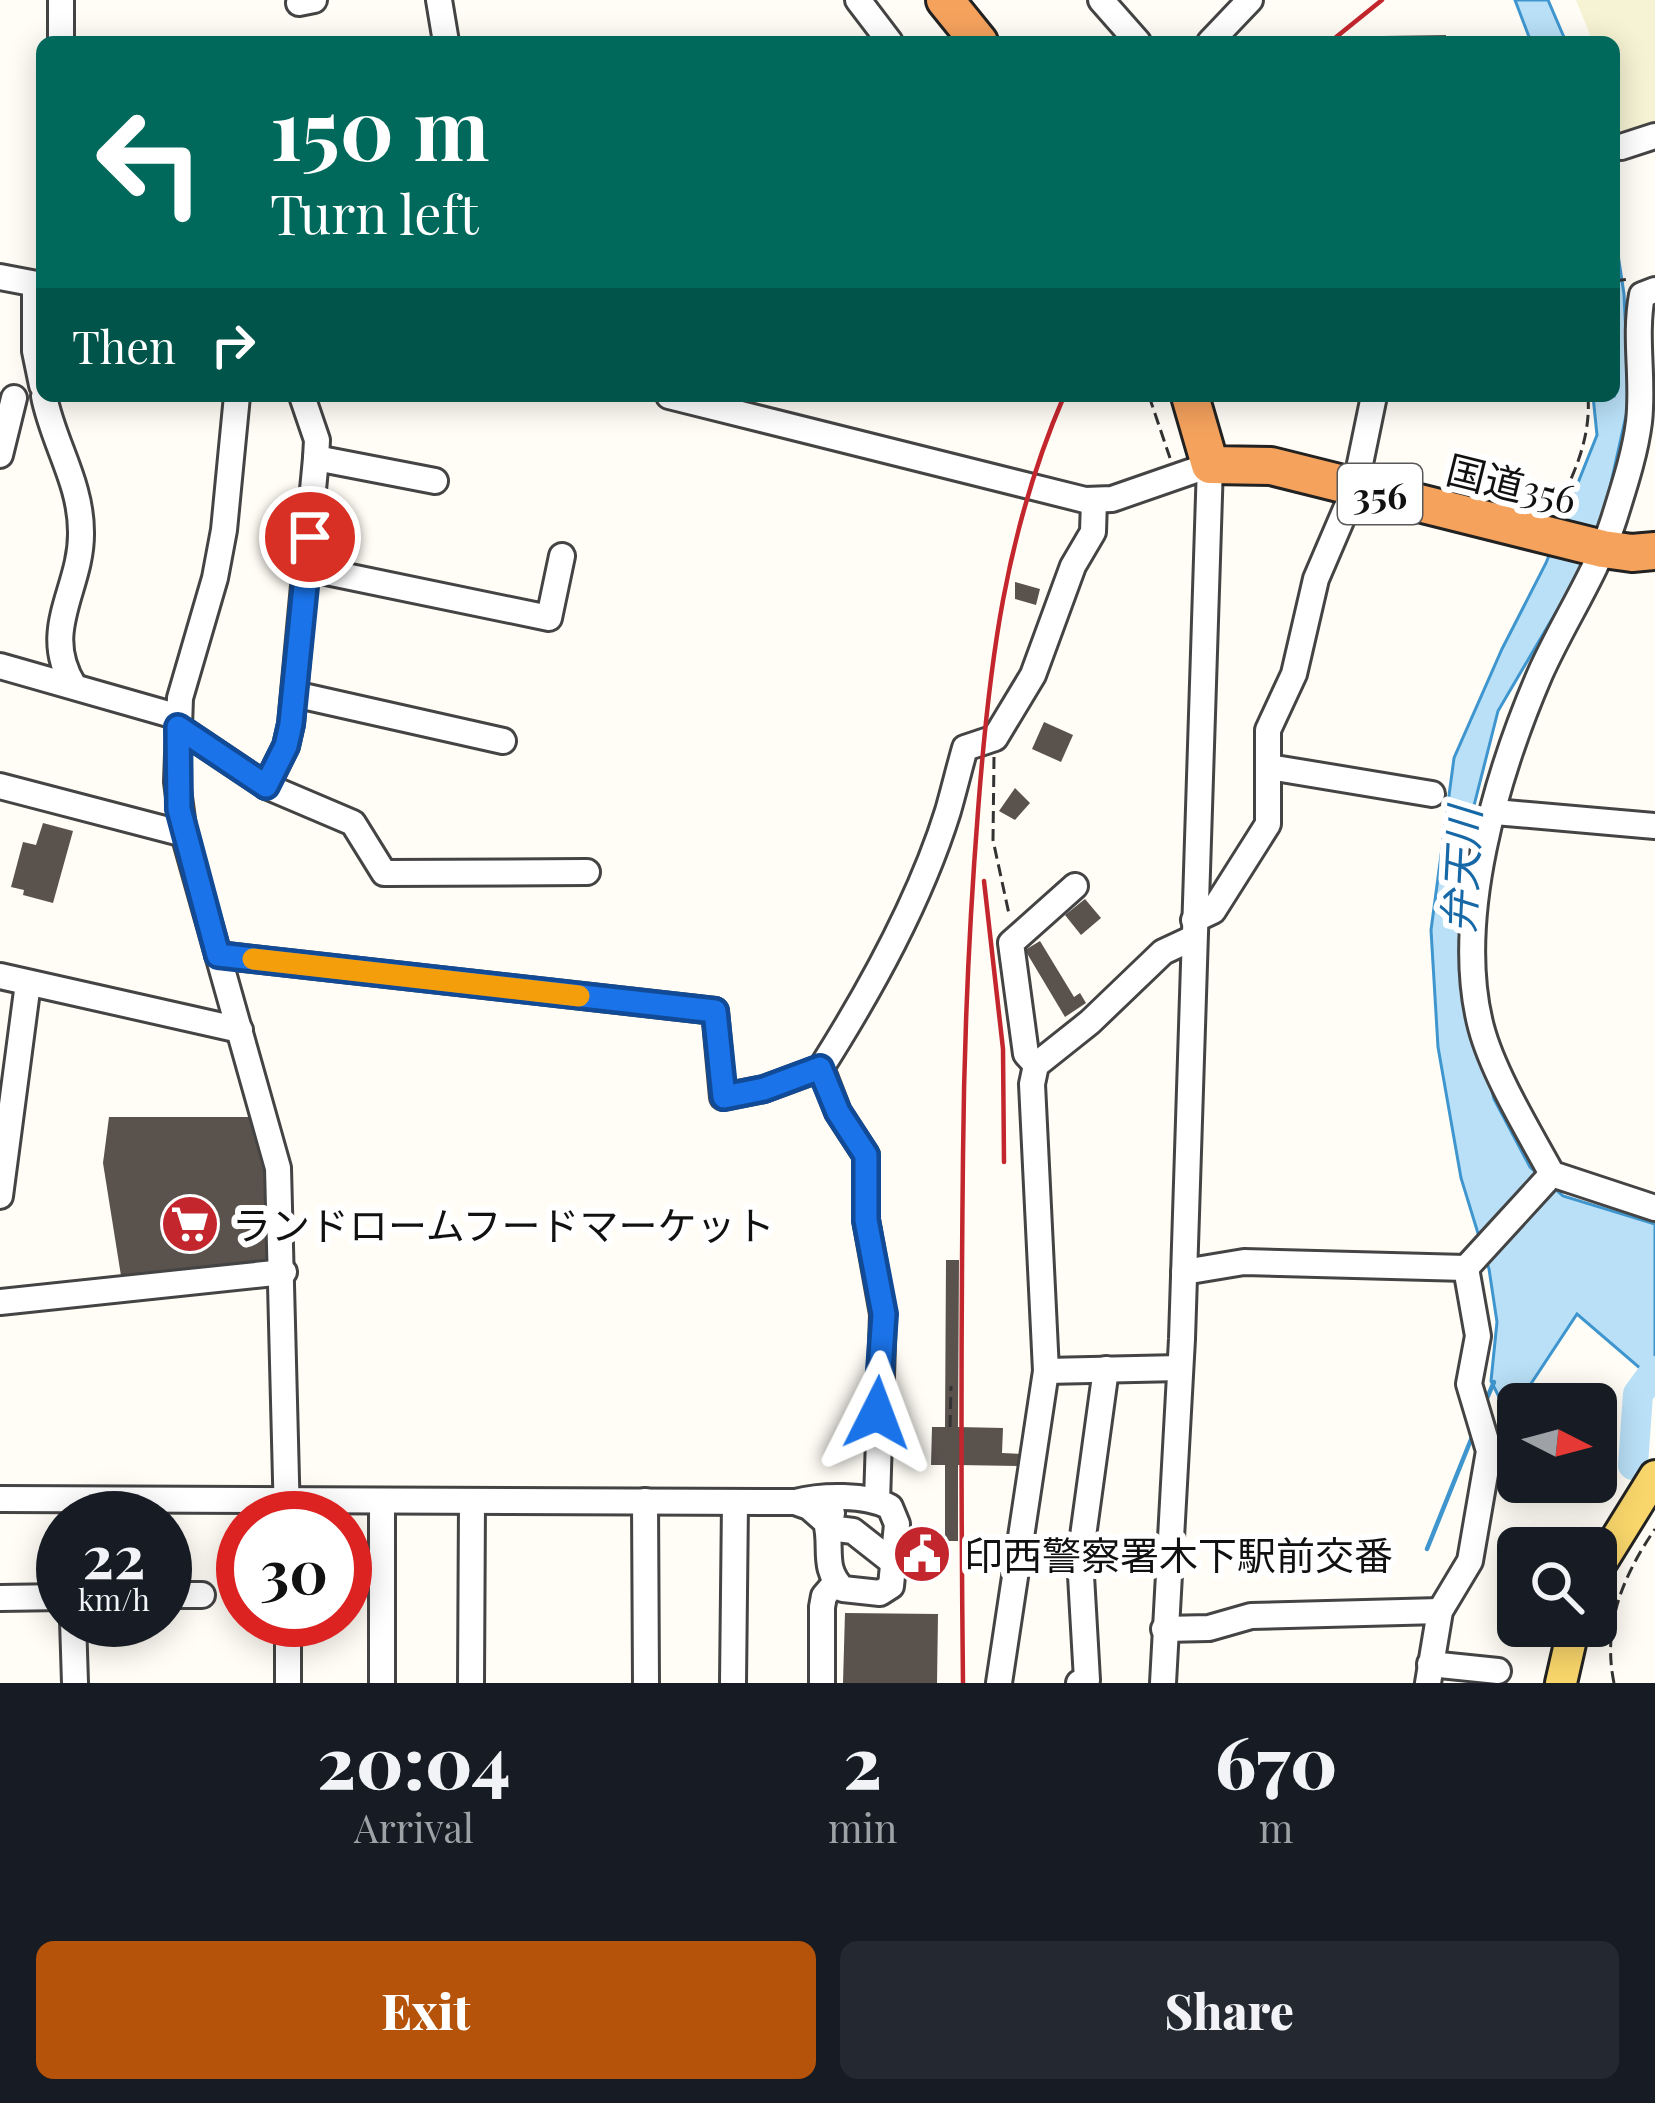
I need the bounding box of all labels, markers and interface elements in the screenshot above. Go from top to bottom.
text: 150 m [270,70,490,182]
icon: left [72,84,228,240]
text: Turn left [270,177,479,249]
icon: right [200,312,266,378]
text: Then [72,315,176,375]
street label: 国道356 [1442,442,1582,524]
road number: 356 [1338,464,1422,524]
pin [259,486,361,588]
icon: arrive [277,504,343,570]
water label: 弁天川 [1429,802,1491,934]
supermarket icon: ランドロームフードマーケット [159,1193,221,1255]
place label: ランドロームフードマーケット [232,1198,775,1250]
position arrow [814,1350,940,1476]
north arrow [1497,1383,1617,1503]
map controls [1497,1383,1617,1647]
speed limit sign: 30 [216,1491,372,1647]
text: 22 [83,1514,145,1594]
public building icon: 印西警察署木下駅前交番 [891,1523,953,1585]
button: search [1497,1527,1617,1647]
place label: 印西警察署木下駅前交番 [964,1528,1393,1580]
text: km/h [78,1579,150,1619]
text: 20:04 [317,1711,511,1807]
text: 2 [843,1711,882,1807]
text: 670 [1215,1711,1338,1807]
text: Arrival [354,1801,474,1853]
text: min [828,1801,897,1853]
text: m [1259,1801,1293,1853]
button: Exit [36,1941,816,2079]
button: Share [840,1941,1619,2079]

